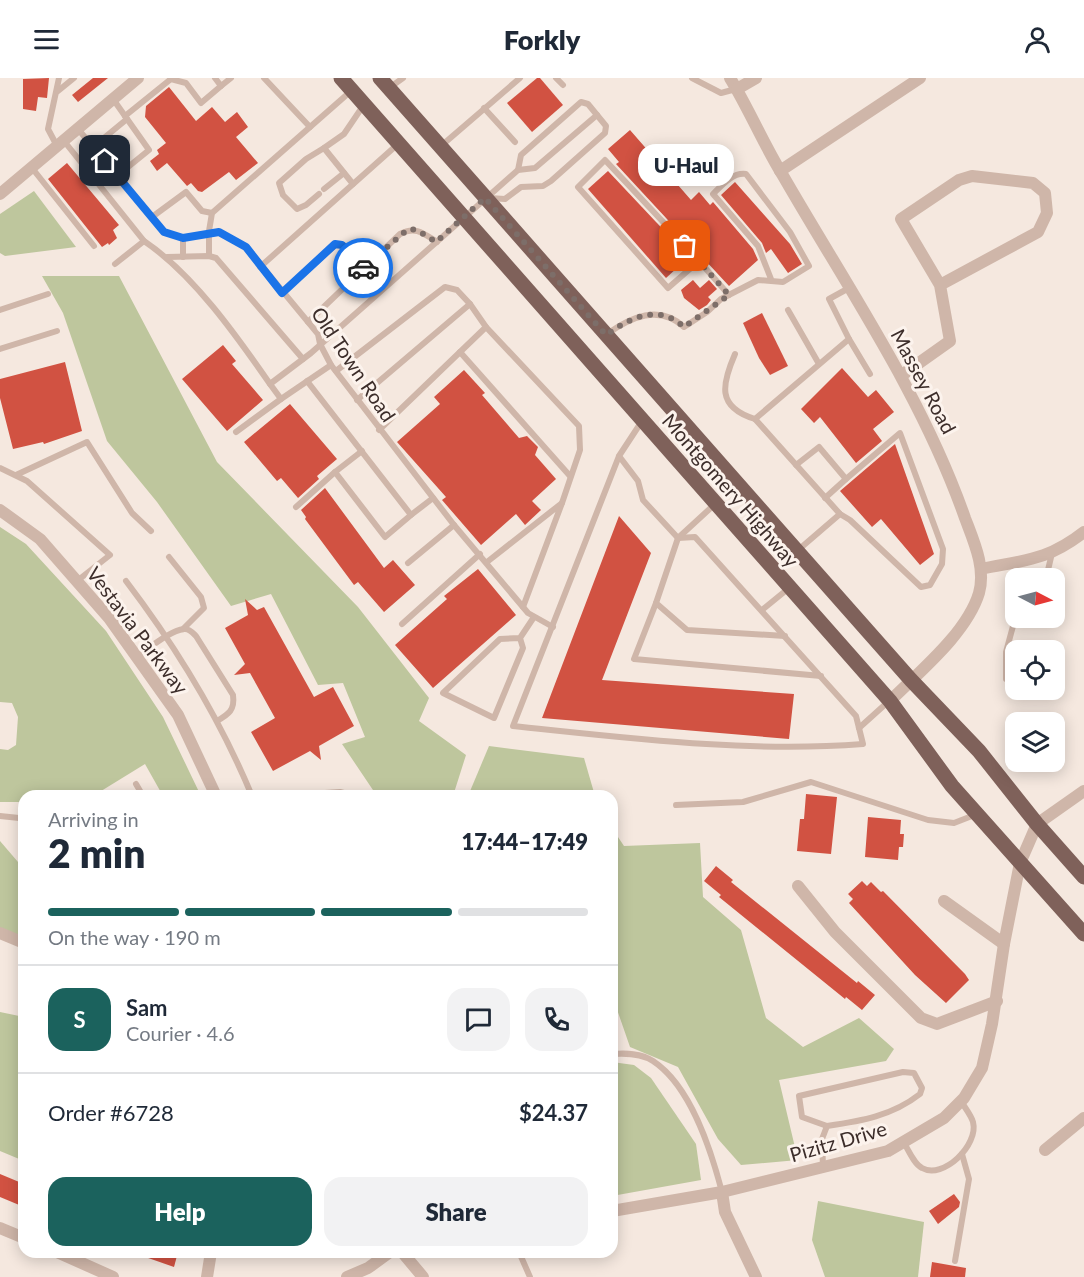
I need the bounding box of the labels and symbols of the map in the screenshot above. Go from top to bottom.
pin [79,135,130,186]
callout: U-Haul [637,144,733,186]
pin [659,220,710,271]
courier [333,238,393,298]
street label: Old Town Road [307,302,401,426]
street label: Massey Road [886,325,962,437]
street label: Montgomery Highway [658,408,805,572]
street label: Vestavia Parkway [82,562,194,699]
north arrow [1005,568,1065,628]
street label: Pizitz Drive [787,1116,889,1166]

